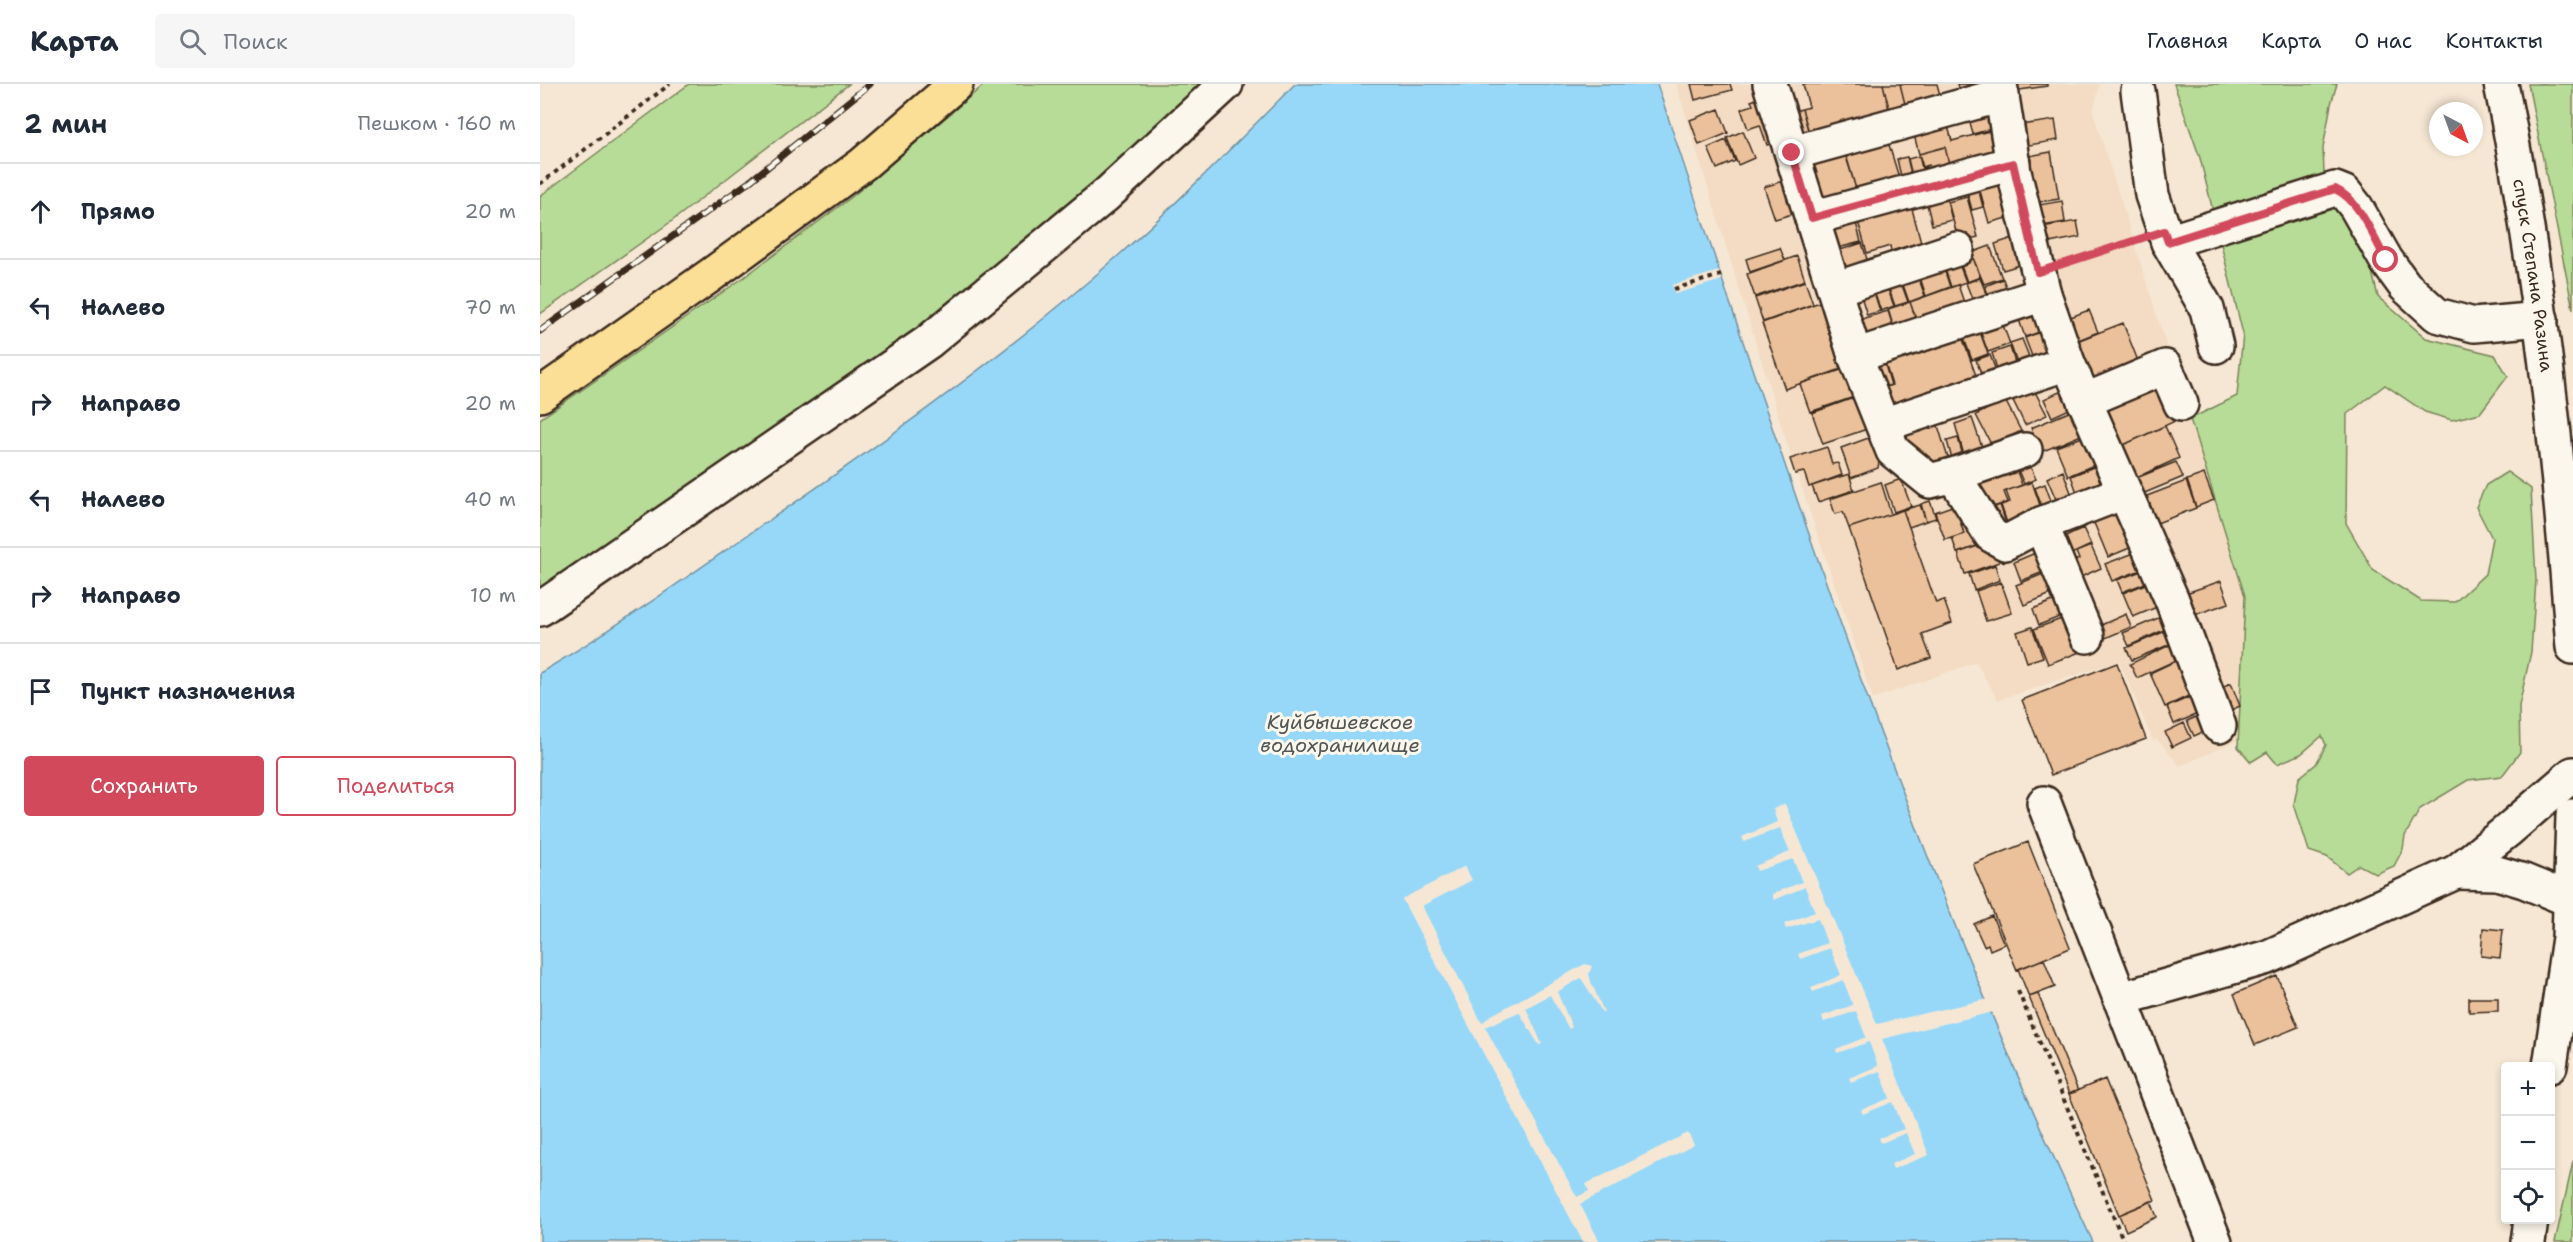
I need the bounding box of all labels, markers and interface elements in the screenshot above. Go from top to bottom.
search box [155,14,575,68]
text: Карта [30,22,119,60]
icon: search [176,25,209,58]
text: Поиск [224,27,288,56]
text: Главная [2147,27,2228,55]
text: Карта [2261,27,2321,55]
text: О нас [2354,27,2412,55]
text: Контакты [2445,27,2543,55]
north arrow [2429,102,2483,156]
text: 2 мин [24,106,107,141]
text: Пешком · 160 m [358,110,516,136]
route end [1778,139,1804,165]
street label: спуск Степана Разина [2507,177,2559,373]
icon: ahead [24,195,57,228]
text: Прямо [81,197,155,226]
text: 20 m [465,198,516,224]
route start [2372,246,2398,272]
icon: left [24,291,57,324]
text: Налево [81,293,165,322]
text: 70 m [464,294,516,320]
icon: right [24,387,57,420]
text: Направо [81,389,181,418]
text: 20 m [465,390,516,416]
icon: left [24,483,57,516]
text: Налево [81,485,165,514]
text: 40 m [464,486,516,512]
icon: right [24,579,57,612]
text: Направо [81,581,181,610]
text: 10 m [470,582,516,608]
icon: arrive [24,675,57,708]
text: Пункт назначения [81,677,295,706]
water label: Куйбышевское водохранилище [1260,709,1420,758]
button: Сохранить [24,756,264,816]
button: Поделиться [276,756,516,816]
map controls [2501,1062,2555,1224]
button: + [2501,1062,2555,1116]
button: − [2501,1116,2555,1170]
button: locate [2501,1170,2555,1224]

